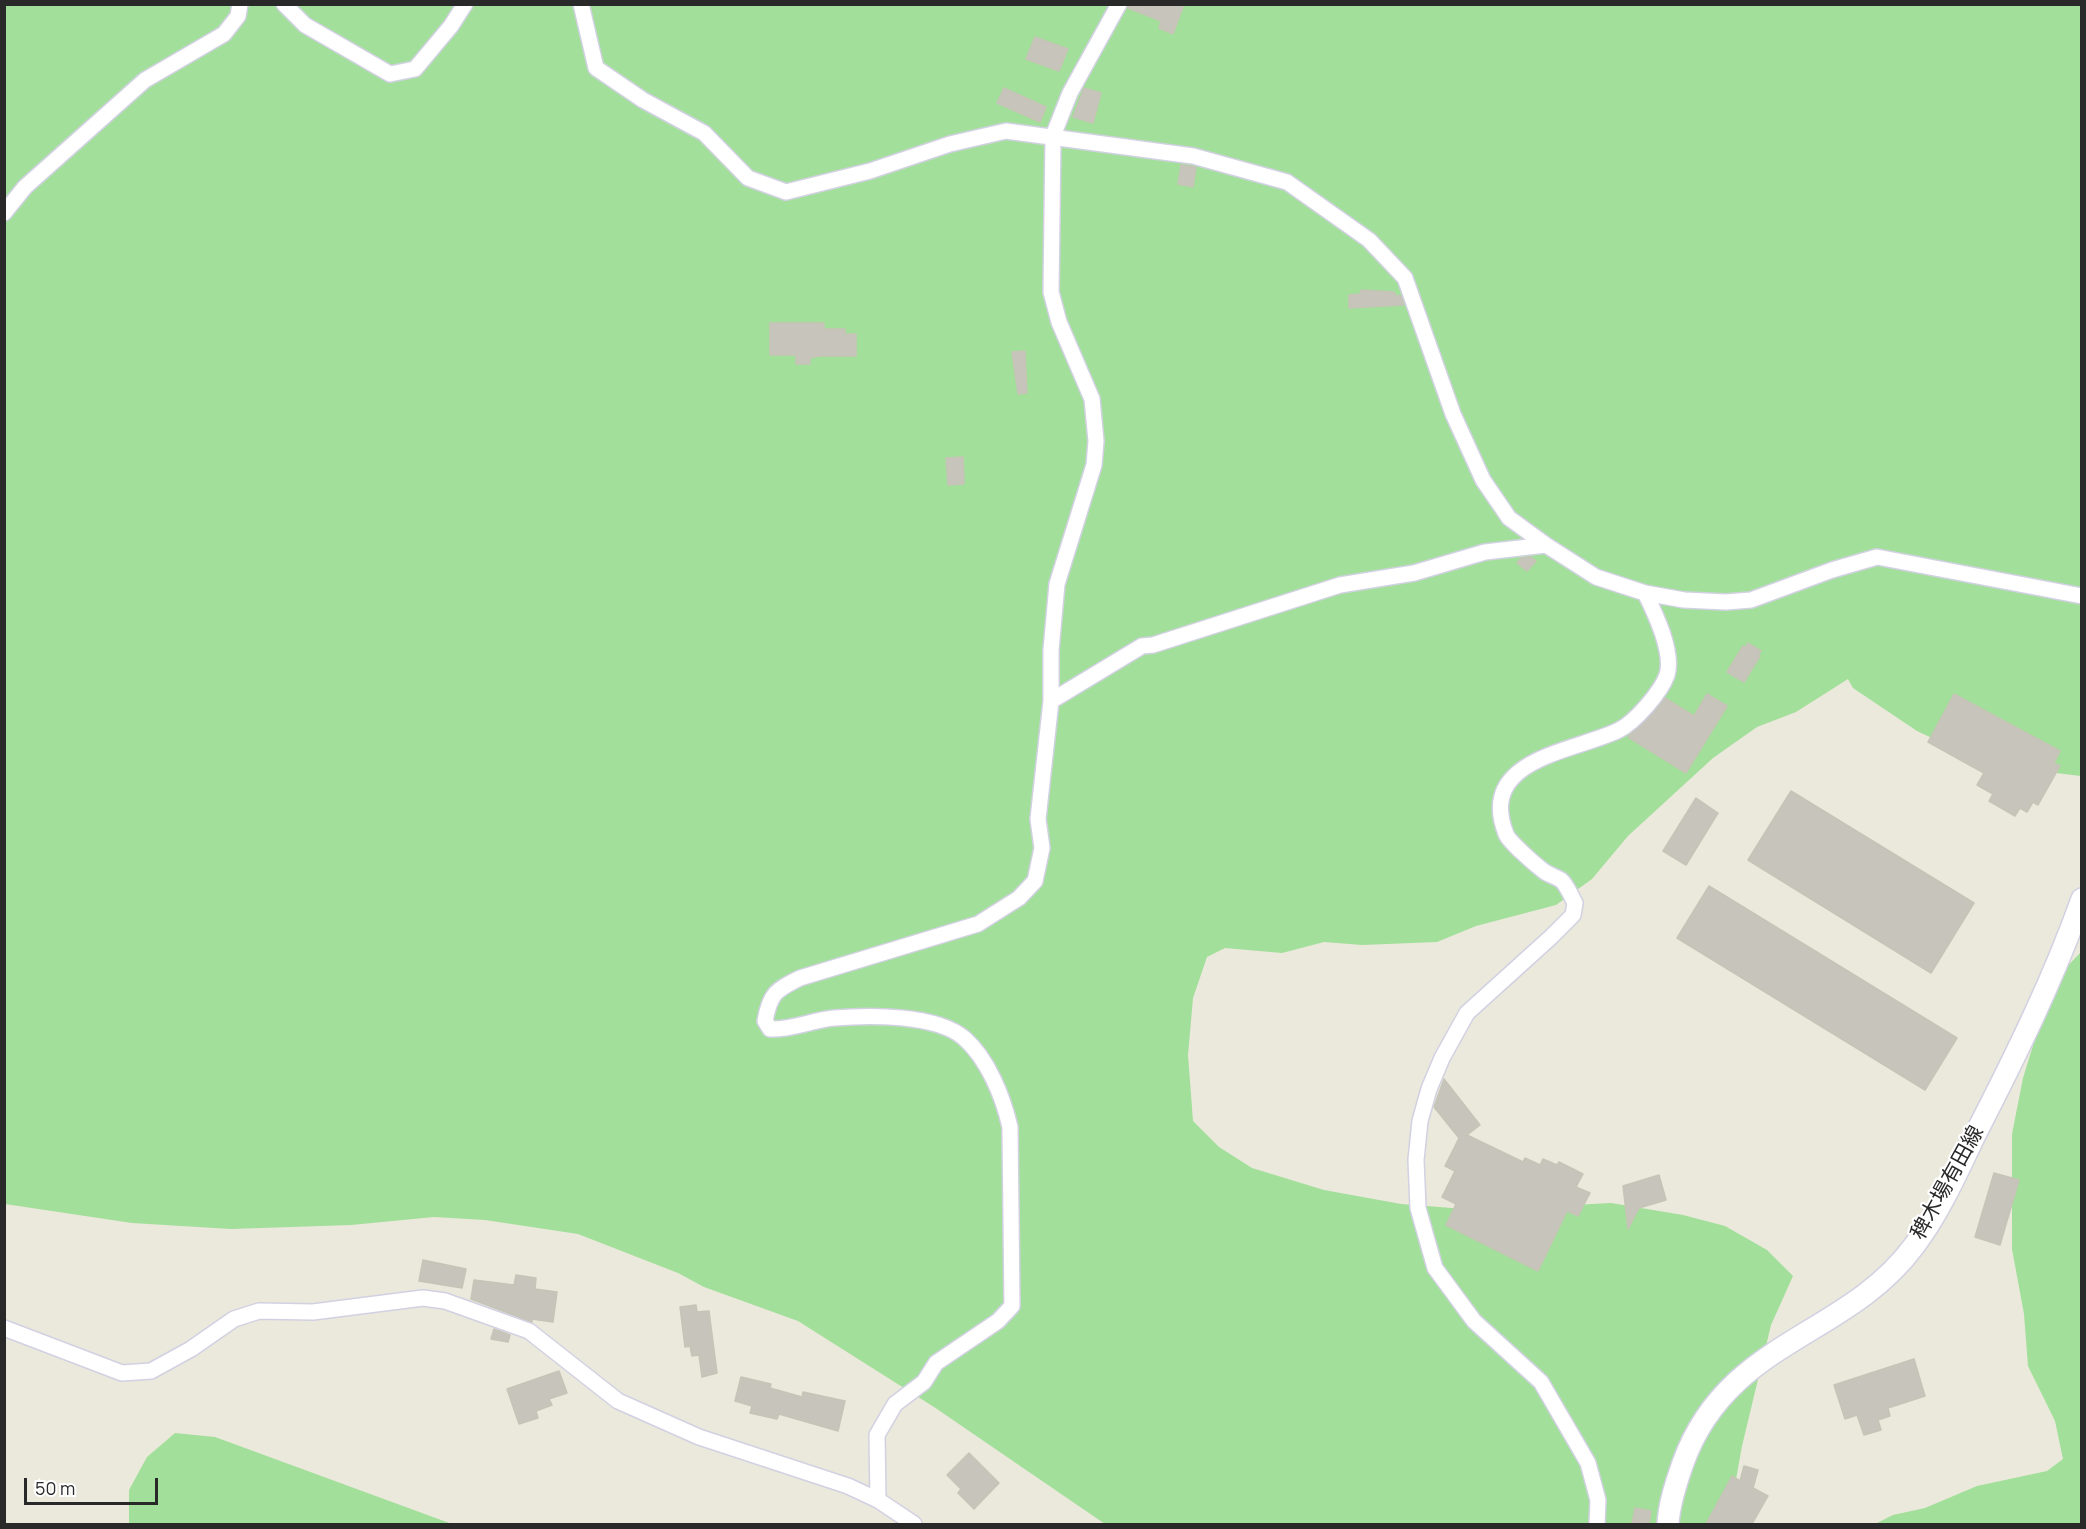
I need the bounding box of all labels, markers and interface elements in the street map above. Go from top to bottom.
street label: 稗木場有田線 [1906,1122,1990,1244]
scale bar [27,1466,160,1504]
text: 50 m [35,1476,75,1500]

